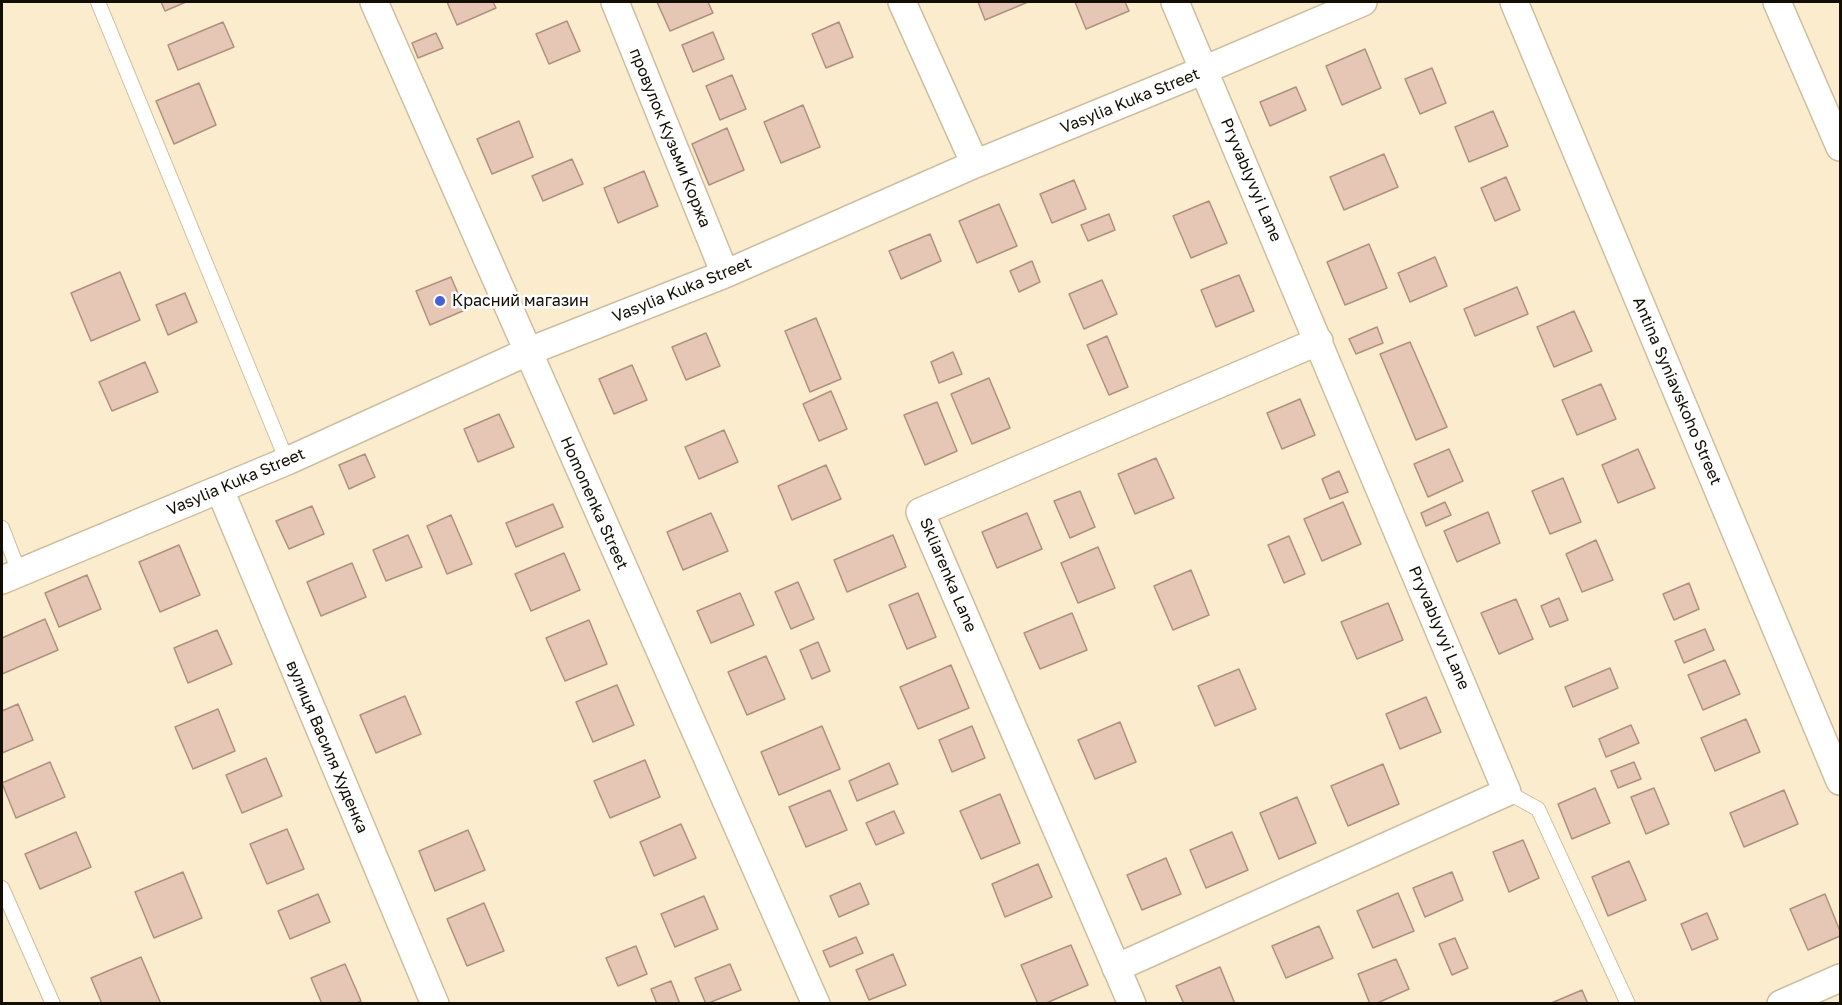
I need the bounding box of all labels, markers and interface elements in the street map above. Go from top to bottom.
street label: провулок Кузьми Коржа [625,46,715,230]
street label: Vasylia Kuka Street [1058,64,1202,138]
street label: Pryvablyvyi Lane [1216,115,1286,245]
street label: Vasylia Kuka Street [610,253,754,327]
place label: Красний магазин [452,291,589,311]
marker: Красний магазин [433,294,447,308]
street label: Antina Syniavskoho Street [1629,294,1725,488]
street label: Homonenka Street [556,433,632,573]
street label: Vasylia Kuka Street [164,444,308,520]
street label: Skliarenka Lane [915,515,981,635]
street label: Pryvablyvyi Lane [1404,563,1474,693]
street label: вулиця Василя Худенка [282,658,372,836]

